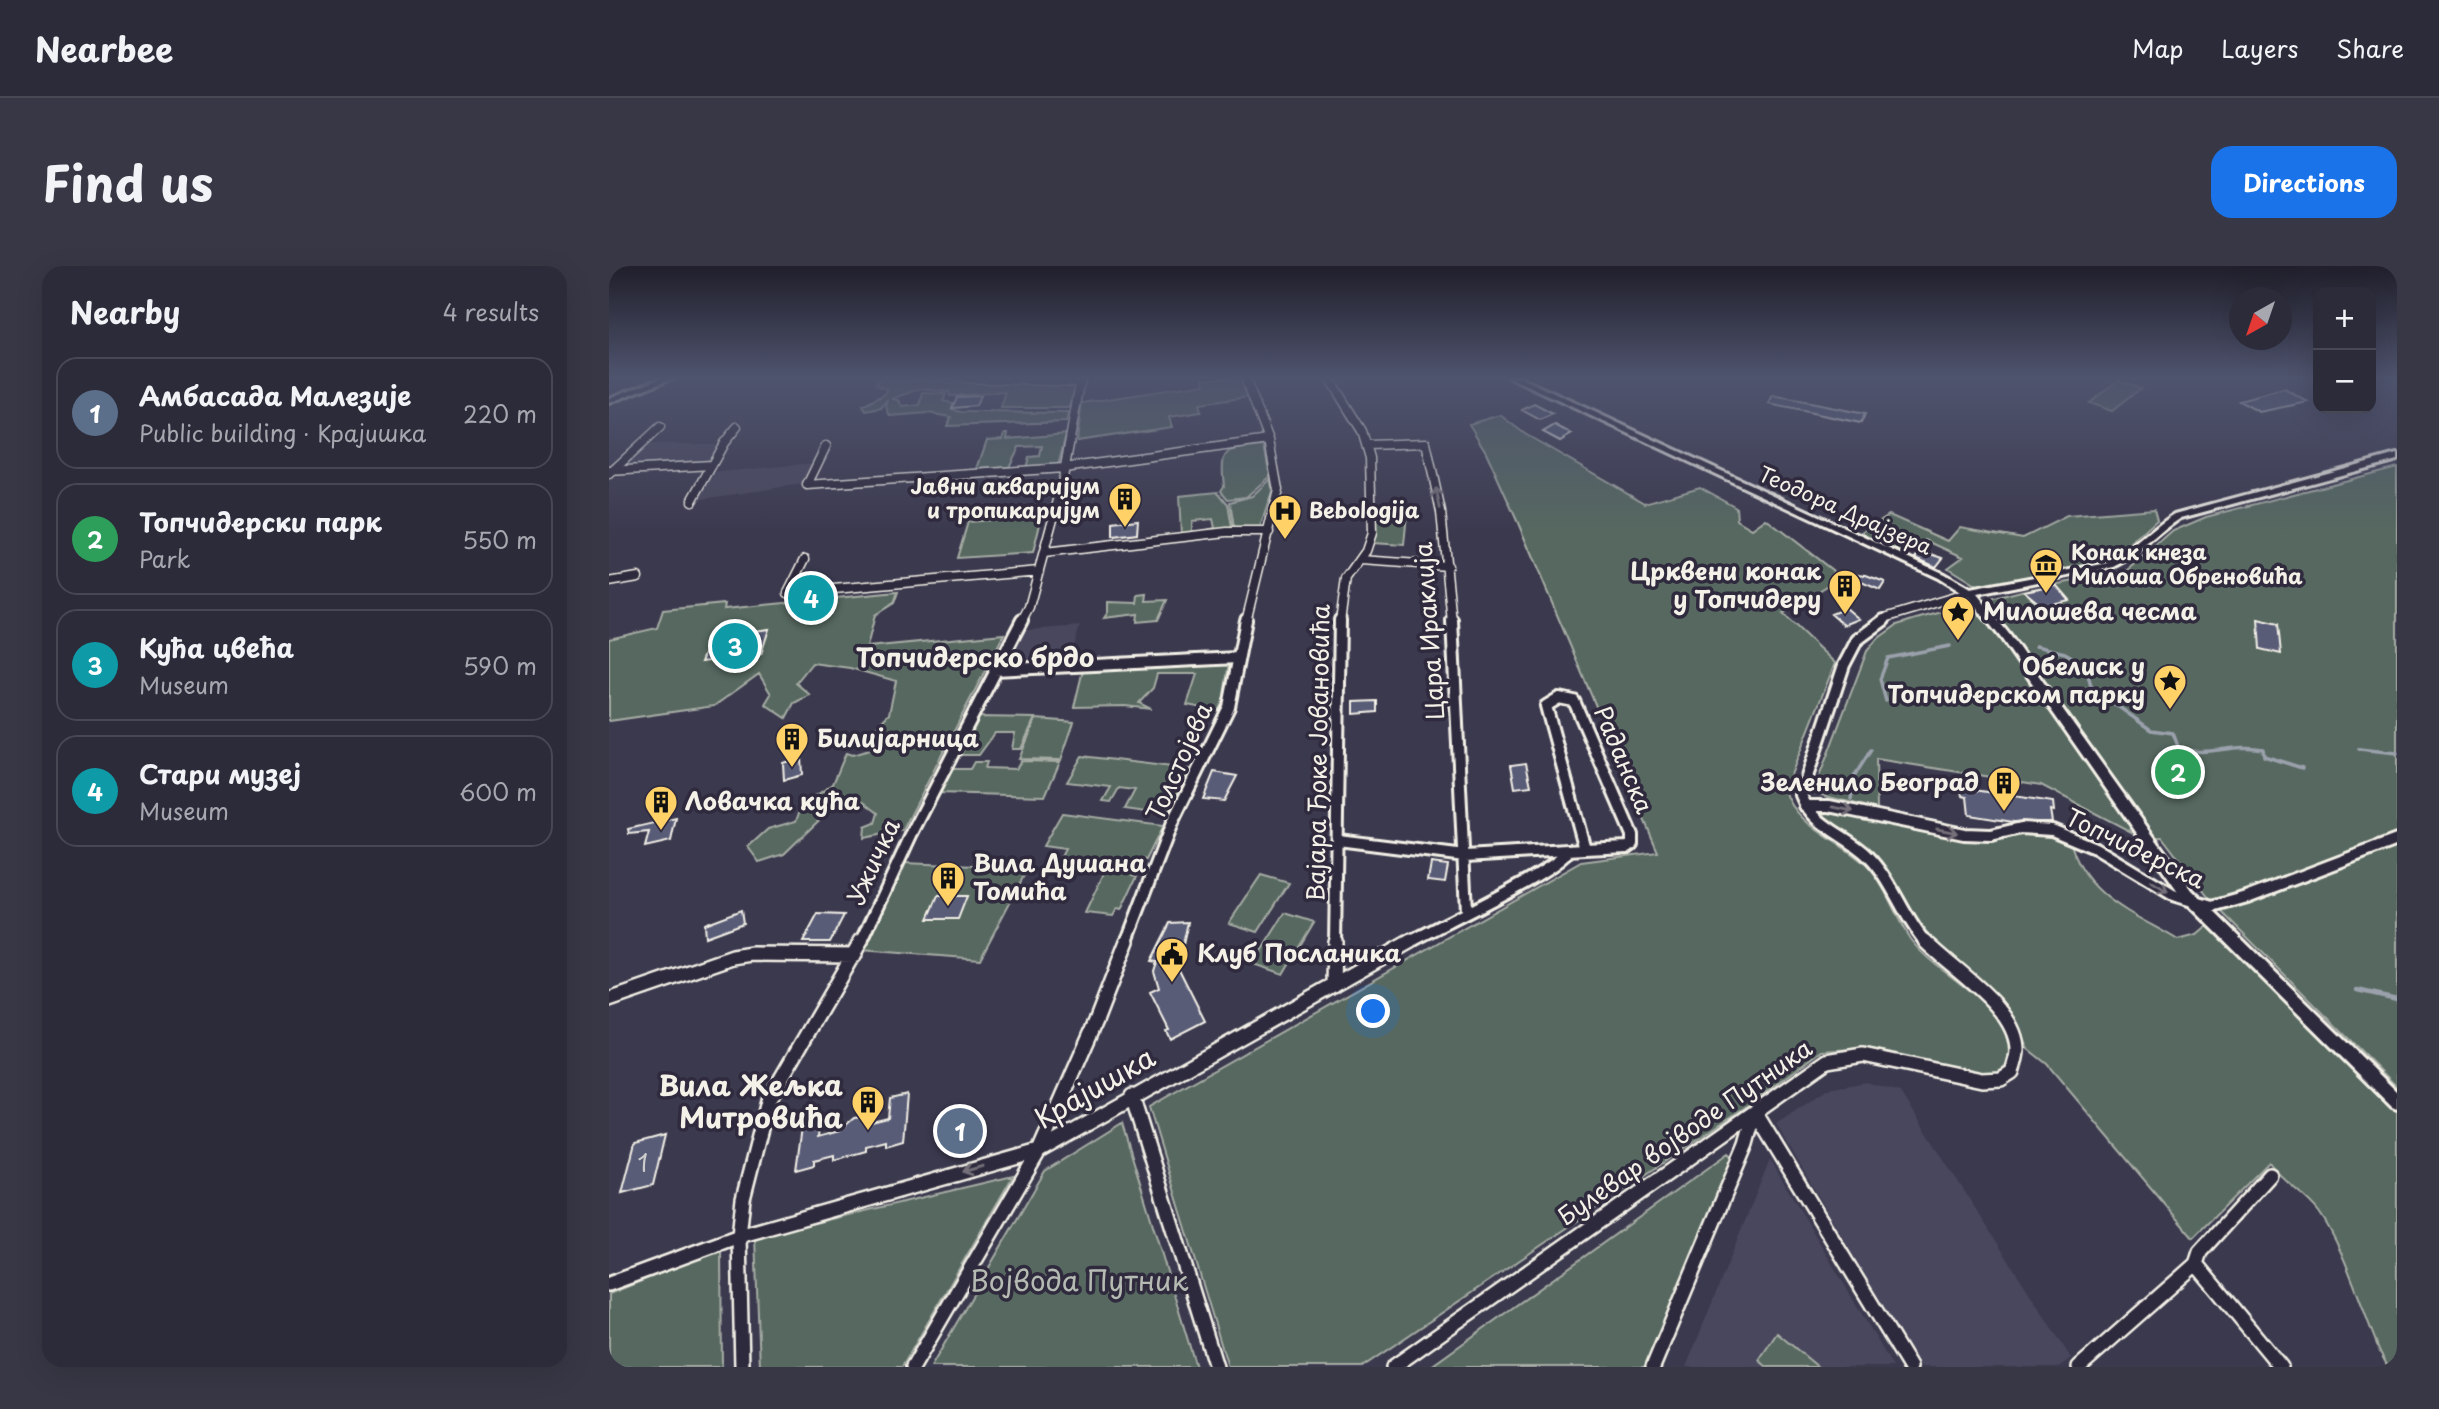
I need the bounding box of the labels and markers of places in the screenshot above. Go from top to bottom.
place label: Јавни акваријум и тропикаријум [911,469,1100,525]
building icon: Јавни акваријум и тропикаријум [1106,480,1144,529]
hospital icon: Bebologija [1266,492,1304,541]
place label: Bebologija [1309,493,1420,525]
place label: Конак кнеза Милоша Обреновића [2071,535,2303,591]
museum icon: Конак кнеза Милоша Обреновића [2027,546,2065,595]
place label: Црквени конак у Топчидеру [1630,552,1822,616]
building icon: Црквени конак у Топчидеру [1826,567,1864,616]
pin: 4 [788,572,834,624]
place label: Милошева чесма [1983,592,2197,628]
place icon: Милошева чесма [1939,593,1977,642]
pin: 3 [712,620,758,672]
place label: Обелиск у Топчидерском парку [1887,647,2145,711]
place icon: Обелиск у Топчидерском парку [2151,662,2189,711]
place label: Билијарница [817,719,979,755]
building icon: Билијарница [773,720,811,769]
pin: 2 [2155,746,2201,798]
place label: Зеленило Београд [1760,763,1979,799]
building icon: Зеленило Београд [1985,764,2023,813]
place label: Ловачка кућа [685,782,861,818]
building icon: Ловачка кућа [642,783,680,832]
place label: Вила Душана Томића [973,844,1146,908]
building icon: Вила Душана Томића [929,859,967,908]
place label: Клуб Посланика [1197,934,1402,970]
public building icon: Клуб Посланика [1153,935,1191,984]
place label: Вила Жељка Митровића [658,1063,844,1138]
building icon: Вила Жељка Митровића [849,1083,887,1132]
pin: 1 [937,1105,983,1157]

